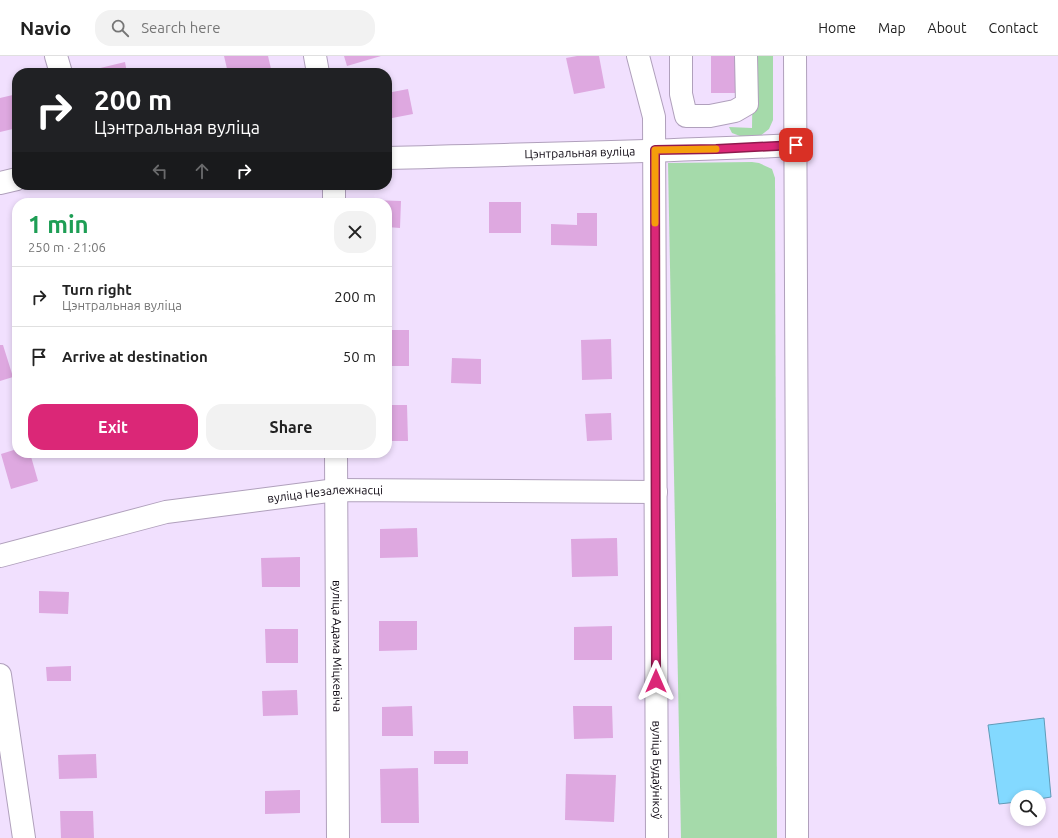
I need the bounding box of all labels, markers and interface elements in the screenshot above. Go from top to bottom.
search box [95,10,375,46]
text: Navio [20,17,71,39]
icon: search [109,17,131,39]
text: Search here [141,19,220,36]
text: Home [818,20,856,36]
text: Map [878,20,906,36]
text: About [928,20,967,36]
text: Contact [989,20,1038,36]
icon: right [28,84,80,136]
text: 200 m [94,84,172,115]
text: Цэнтральная вуліца [94,117,260,137]
pin [779,128,813,162]
icon: arrive [785,134,807,156]
street label: Цэнтральная вуліца [524,144,635,160]
icon: left [149,160,171,182]
icon: ahead [191,160,213,182]
icon: right [233,160,255,182]
text: 1 min [28,211,89,238]
button: close [334,211,376,253]
text: 250 m · 21:06 [28,240,106,254]
text: Turn right [62,281,132,298]
icon: right [28,286,50,308]
text: 200 m [334,288,376,305]
text: Цэнтральная вуліца [62,298,182,312]
icon: arrive [28,346,50,368]
text: Arrive at destination [62,348,208,365]
text: 50 m [343,348,376,365]
button: Exit [28,404,198,450]
button: Share [206,404,376,450]
street label: вуліца Незалежнасці [266,483,383,505]
street label: вуліца Адама Міцкевіча [331,580,344,712]
position arrow [635,660,677,702]
street label: вуліца Будаўнікоў [651,721,664,820]
map controls [1010,790,1046,826]
button: search [1010,790,1046,826]

